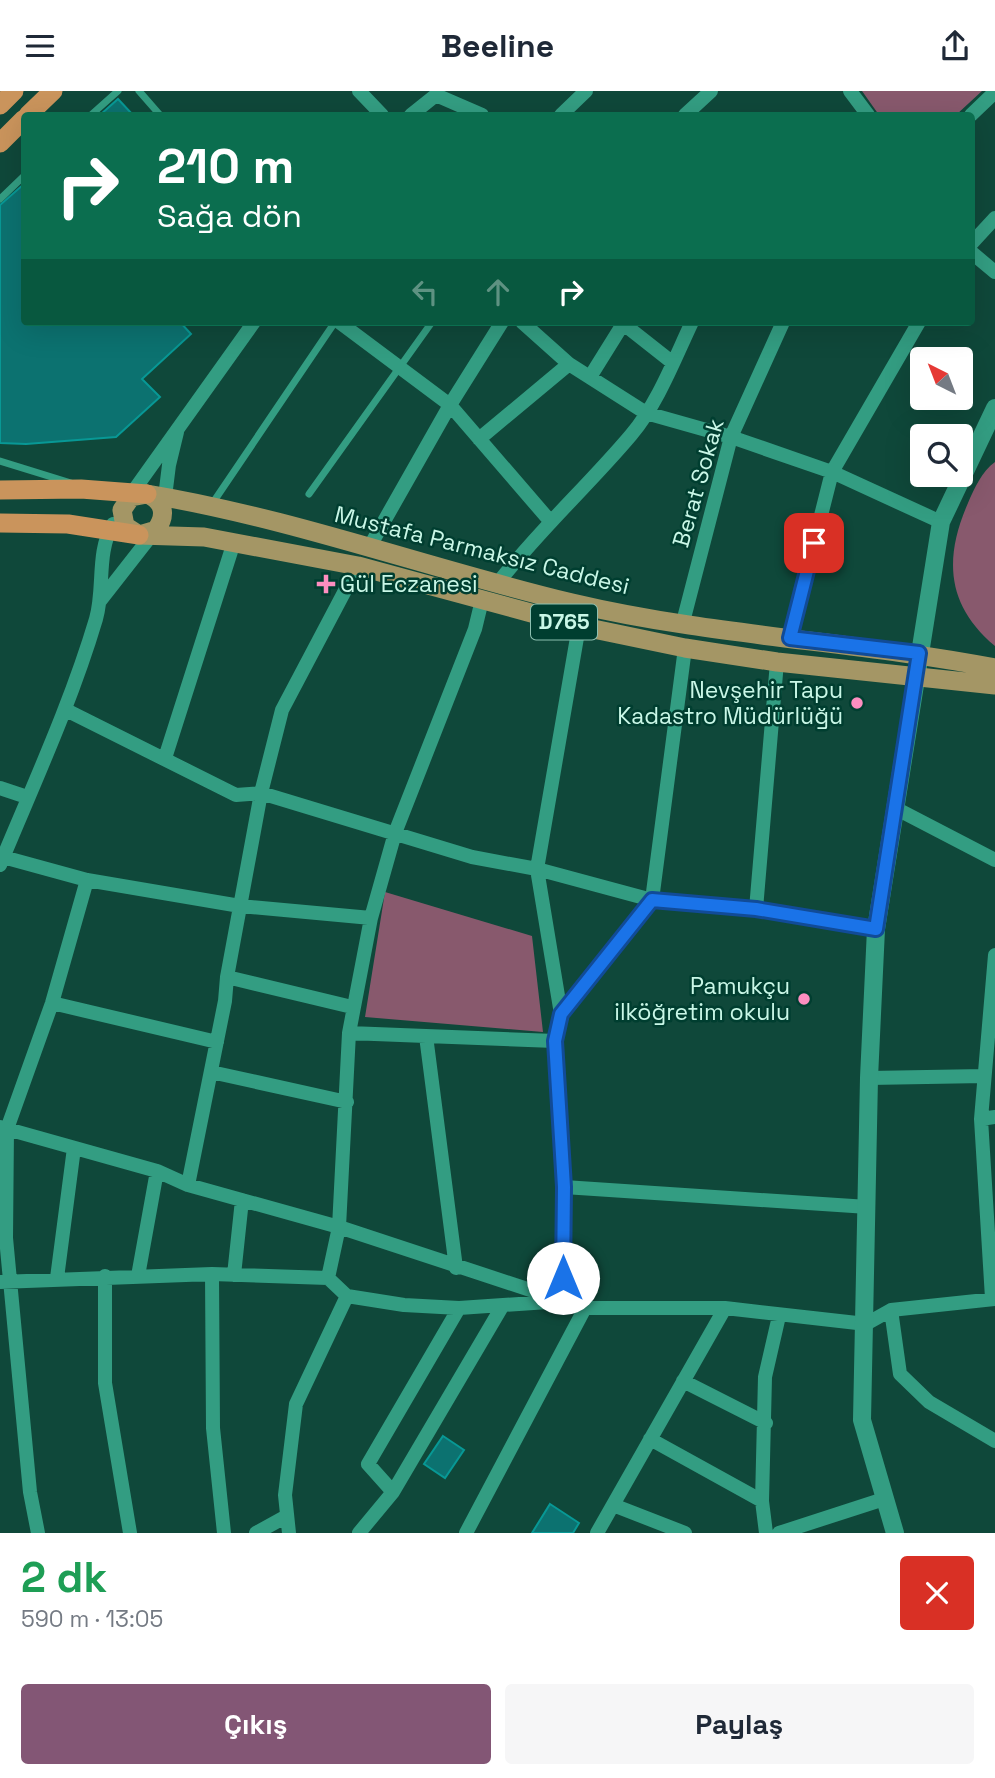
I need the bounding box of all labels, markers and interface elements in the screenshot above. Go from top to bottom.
text: Beeline [441,26,554,66]
icon: menu [21,27,59,65]
icon: share [936,27,974,65]
text: 210 m [157,135,294,197]
icon: right [42,140,133,231]
text: Sağa dön [157,196,302,236]
icon: left [406,273,444,311]
icon: ahead [479,273,517,311]
icon: right [552,273,590,311]
north arrow [910,347,973,409]
map controls [910,347,973,487]
street label: Berat Sokak [665,415,731,551]
button: search [910,424,973,487]
street label: Mustafa Parmaksız Caddesi [331,499,633,601]
pin [784,513,844,573]
icon: arrive [795,524,833,562]
place label: Gül Eczanesi [340,569,478,599]
marker: Gül Eczanesi [318,576,334,592]
road number: D765 [531,605,597,639]
place label: Nevşehir Tapu Kadastro Müdürlüğü [617,675,843,731]
marker: Nevşehir Tapu Kadastro Müdürlüğü [849,695,865,711]
place label: Pamukçu ilköğretim okulu [614,971,790,1027]
marker: Pamukçu ilköğretim okulu [796,991,812,1007]
position arrow [526,1241,600,1315]
text: 2 dk [21,1551,107,1604]
button: close [900,1556,974,1630]
text: 590 m · 13:05 [21,1604,163,1634]
button: Çıkış [21,1684,491,1764]
button: Paylaş [505,1684,974,1764]

